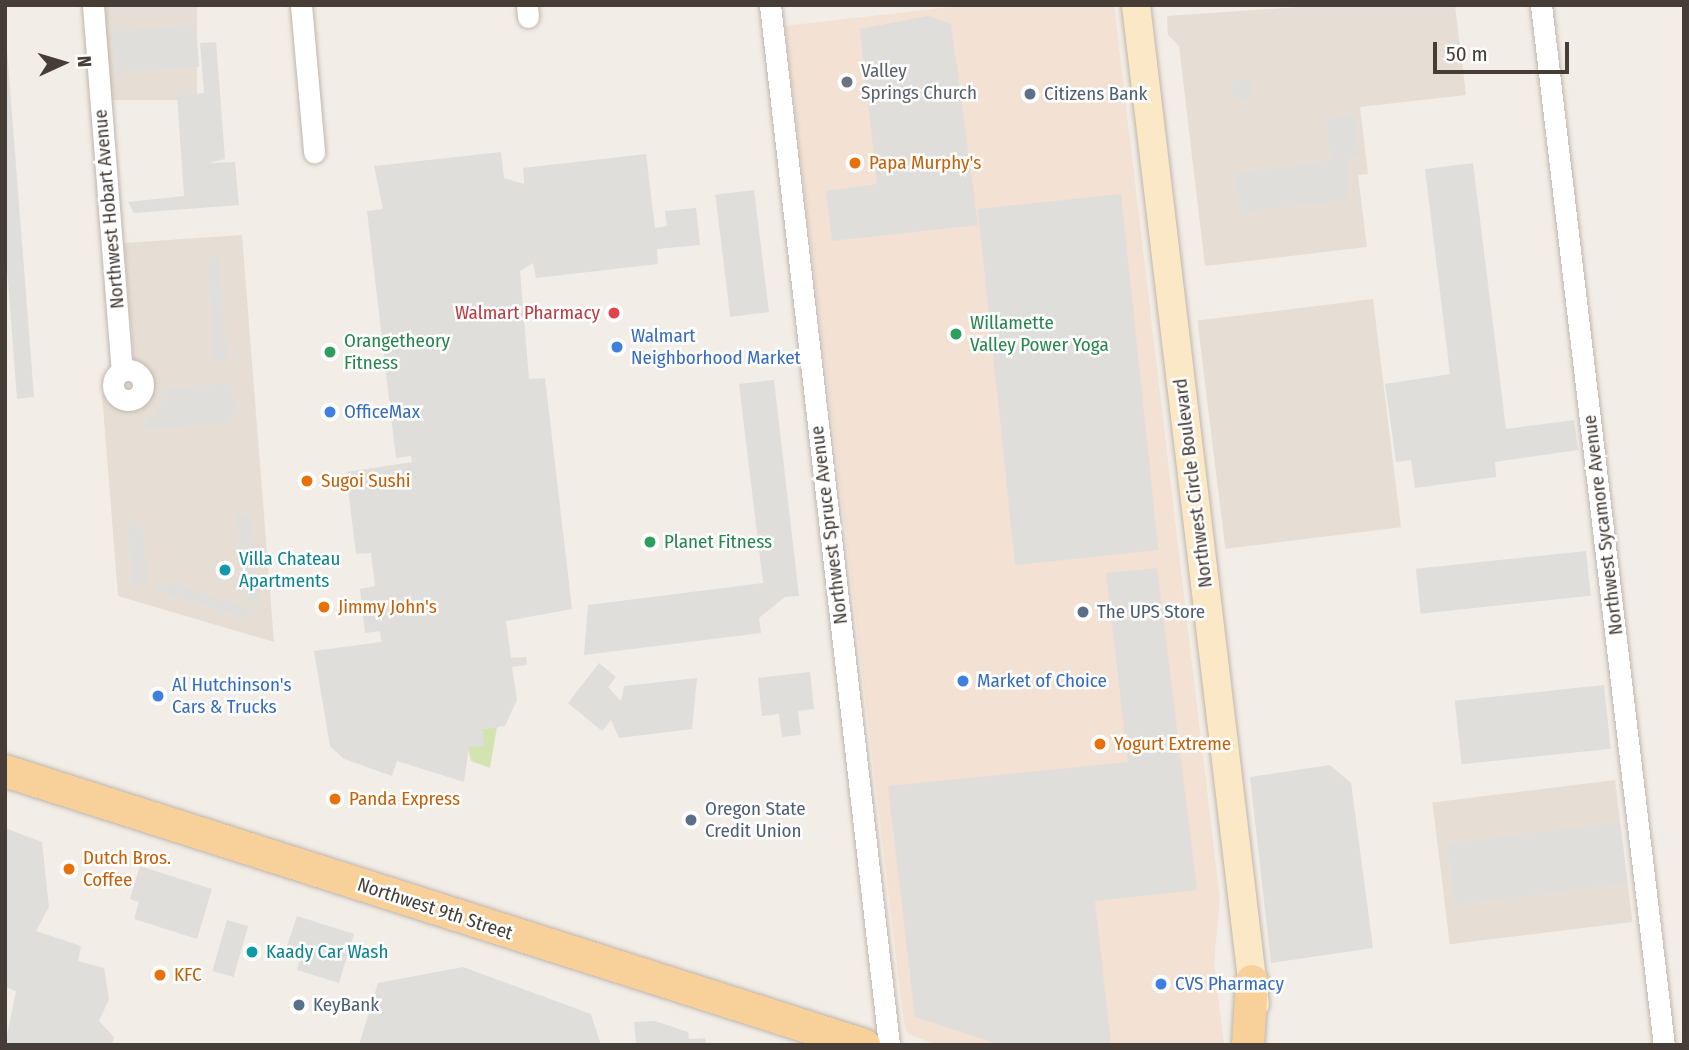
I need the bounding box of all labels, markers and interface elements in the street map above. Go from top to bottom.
north arrow [28,28,98,98]
scale bar [1437,28,1574,72]
text: 50 m [1446,41,1488,67]
text: N [73,55,96,68]
place label: Valley Springs Church [861,60,977,104]
marker: Valley Springs Church [839,74,855,90]
place label: Citizens Bank [1044,83,1147,105]
marker: Citizens Bank [1022,86,1038,102]
street label: Northwest Hobart Avenue [89,108,129,310]
place label: Papa Murphy's [869,152,981,174]
marker: Papa Murphy's [847,155,863,171]
place label: Walmart Pharmacy [455,302,600,324]
marker: Walmart Pharmacy [606,305,622,321]
place label: Willamette Valley Power Yoga [970,312,1109,356]
place label: Walmart Neighborhood Market [631,325,801,369]
marker: Willamette Valley Power Yoga [948,326,964,342]
place label: Orangetheory Fitness [344,330,450,374]
marker: Walmart Neighborhood Market [609,339,625,355]
marker: Orangetheory Fitness [322,344,338,360]
street label: Northwest Circle Boulevard [1169,377,1217,589]
place label: OfficeMax [344,401,420,423]
marker: OfficeMax [322,404,338,420]
street label: Northwest Sycamore Avenue [1578,414,1628,636]
street label: Northwest Spruce Avenue [806,424,852,626]
place label: Sugoi Sushi [321,470,411,492]
marker: Sugoi Sushi [299,473,315,489]
place label: Planet Fitness [664,531,772,553]
marker: Planet Fitness [642,534,658,550]
place label: Villa Chateau Apartments [239,548,340,592]
marker: Villa Chateau Apartments [217,562,233,578]
place label: Jimmy John's [338,596,437,618]
marker: Jimmy John's [316,599,332,615]
place label: The UPS Store [1097,601,1205,623]
marker: The UPS Store [1075,604,1091,620]
place label: Market of Choice [977,670,1107,692]
marker: Market of Choice [955,673,971,689]
place label: Al Hutchinson's Cars & Trucks [172,674,291,718]
marker: Al Hutchinson's Cars & Trucks [150,688,166,704]
place label: Yogurt Extreme [1114,733,1231,755]
marker: Yogurt Extreme [1092,736,1108,752]
place label: Panda Express [349,788,460,810]
marker: Panda Express [327,791,343,807]
place label: Oregon State Credit Union [705,798,806,842]
marker: Oregon State Credit Union [683,812,699,828]
place label: Dutch Bros. Coffee [83,847,171,891]
marker: Dutch Bros. Coffee [61,861,77,877]
street label: Northwest 9th Street [355,873,515,945]
place label: Kaady Car Wash [266,941,388,963]
marker: Kaady Car Wash [244,944,260,960]
place label: KFC [174,964,202,986]
marker: KFC [152,967,168,983]
place label: CVS Pharmacy [1175,973,1284,995]
marker: CVS Pharmacy [1153,976,1169,992]
place label: KeyBank [313,994,379,1016]
marker: KeyBank [291,997,307,1013]

